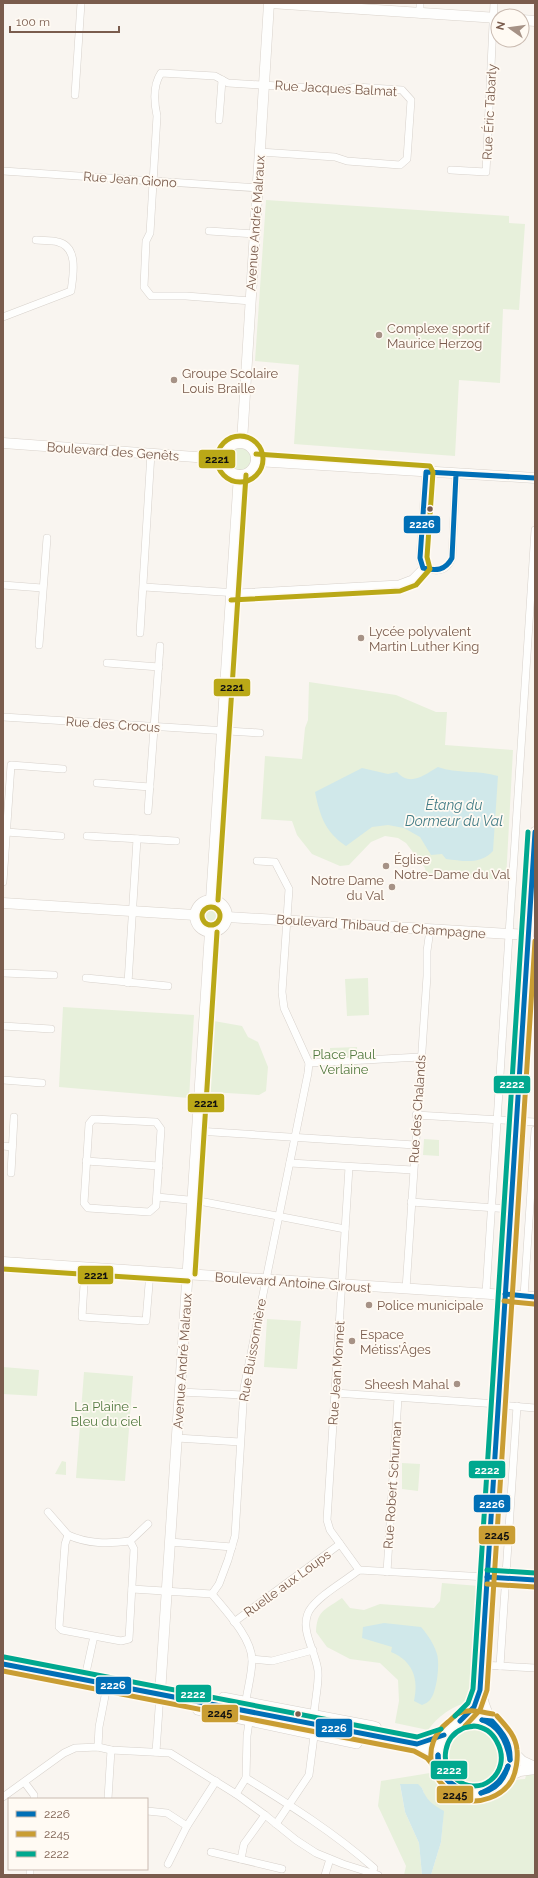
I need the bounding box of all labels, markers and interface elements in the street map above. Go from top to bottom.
scale bar [10,8,119,34]
north arrow [490,8,530,48]
text: 100 m [16,15,50,29]
text: N [493,20,508,31]
street label: Rue Éric Tabarly [479,64,500,160]
street label: Rue Jacques Balmat [274,78,398,99]
street label: Avenue André Malraux [243,154,268,291]
street label: Rue Jean Giono [83,169,177,190]
place label: Complexe sportif Maurice Herzog [387,321,491,351]
marker: Complexe sportif Maurice Herzog [374,330,384,340]
place label: Groupe Scolaire Louis Braille [182,366,279,396]
marker: Groupe Scolaire Louis Braille [169,375,179,385]
street label: Boulevard des Genêts [46,439,180,464]
line badge: 2221 [198,449,236,469]
text: 2221 [205,453,230,466]
unlabelled marker [425,504,435,514]
line badge: 2226 [403,515,441,534]
text: 2226 [409,518,435,531]
place label: Lycée polyvalent Martin Luther King [369,624,479,654]
marker: Lycée polyvalent Martin Luther King [356,633,366,643]
line badge: 2221 [213,678,251,697]
text: 2221 [220,681,245,694]
street label: Rue des Crocus [65,714,161,735]
water label: Étang du Dormeur du Val [405,796,503,829]
place label: Église Notre-Dame du Val [394,852,511,882]
marker: Église Notre-Dame du Val [381,861,391,871]
place label: Notre Dame du Val [311,873,384,903]
marker: Notre Dame du Val [387,882,397,892]
street label: Boulevard Thibaud de Champagne [276,912,487,941]
park label: Place Paul Verlaine [312,1047,376,1077]
street label: Rue des Chalands [406,1054,429,1164]
line badge: 2222 [493,1075,531,1094]
text: 2222 [500,1078,524,1091]
line badge: 2221 [187,1093,225,1113]
text: 2221 [194,1097,219,1110]
line badge: 2221 [77,1265,114,1285]
text: 2221 [84,1269,109,1282]
street label: Boulevard Antoine Giroust [214,1270,372,1295]
street label: Avenue André Malraux [170,1292,195,1429]
street label: Rue Buissonnière [236,1297,269,1403]
place label: Police municipale [377,1298,484,1313]
marker: Police municipale [364,1300,374,1310]
street label: Rue Jean Monnet [325,1320,348,1426]
place label: Espace Métiss'Âges [360,1327,431,1357]
marker: Espace Métiss'Âges [347,1336,357,1346]
place label: Sheesh Mahal [364,1377,449,1392]
marker: Sheesh Mahal [452,1379,462,1389]
park label: La Plaine - Bleu du ciel [70,1399,142,1429]
street label: Rue Robert Schuman [381,1421,404,1549]
line badge: 2222 [468,1460,506,1479]
text: 2222 [475,1464,499,1477]
line badge: 2226 [473,1494,511,1513]
text: 2226 [479,1498,505,1511]
line badge: 2245 [478,1525,516,1545]
text: 2245 [485,1529,509,1542]
street label: Ruelle aux Loups [241,1547,334,1620]
line badge: 2226 [95,1676,132,1695]
text: 2226 [100,1679,126,1692]
line badge: 2222 [175,1684,212,1703]
text: 2222 [181,1688,205,1701]
line badge: 2245 [201,1704,239,1723]
text: 2245 [208,1707,232,1720]
unlabelled marker [293,1709,303,1719]
line badge: 2226 [315,1718,353,1738]
text: 2226 [321,1722,347,1735]
line badge: 2222 [430,1760,468,1780]
text: 2222 [437,1764,461,1777]
line badge: 2245 [436,1785,474,1804]
text: 2245 [443,1789,467,1802]
legend [8,1798,148,1870]
text: 2226 [44,1807,70,1821]
text: 2245 [44,1827,70,1841]
text: 2222 [44,1847,69,1861]

